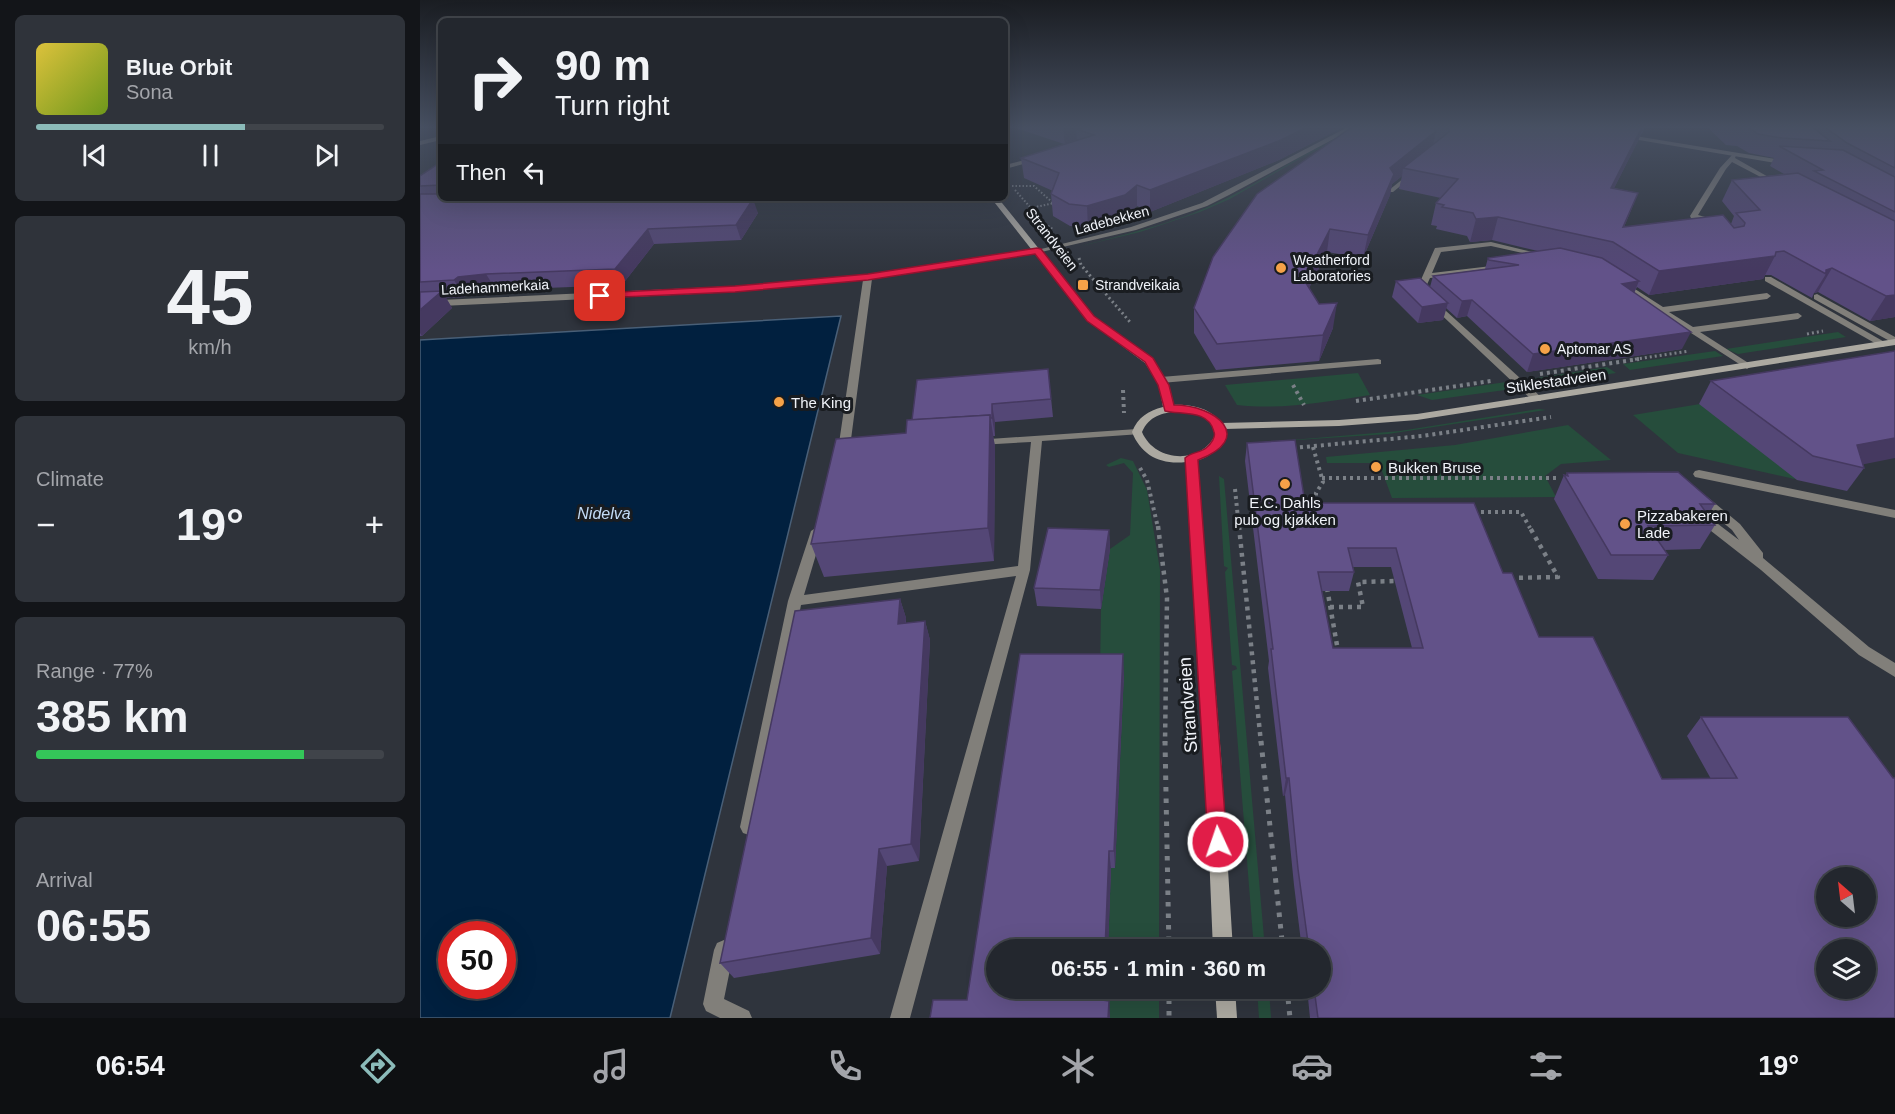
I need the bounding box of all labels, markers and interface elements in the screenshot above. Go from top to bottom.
icon: right [456,42,534,120]
text: 90 m [555,42,651,89]
text: Blue Orbit [126,55,232,80]
text: Sona [126,81,173,103]
text: Turn right [555,91,670,121]
icon: previous [78,139,111,172]
icon: pause [194,139,227,172]
icon: next [310,139,343,172]
icon: left [518,156,551,189]
text: Then [456,160,506,185]
street label: Ladebekken [1073,202,1151,238]
street label: Strandveien [1023,205,1081,273]
place label: Weatherford Laboratories [1293,252,1371,284]
text: 45 [167,253,253,341]
marker: Weatherford Laboratories [1274,261,1288,275]
pin [574,270,625,321]
street label: Ladehammerkaia [441,276,550,298]
place label: Strandveikaia [1095,277,1180,293]
marker: Strandveikaia [1076,278,1090,292]
icon: arrive [583,279,616,312]
text: km/h [188,336,232,358]
place label: Aptomar AS [1557,341,1632,357]
marker: Aptomar AS [1538,342,1552,356]
street label: Stiklestadveien [1505,366,1607,396]
place label: The King [791,394,851,411]
marker: The King [772,395,786,409]
place label: Bukken Bruse [1388,459,1481,476]
marker: Bukken Bruse [1369,460,1383,474]
text: Climate [36,468,104,490]
marker: E.C. Dahls pub og kjøkken [1278,477,1292,491]
place label: E.C. Dahls pub og kjøkken [1234,494,1336,528]
text: 19° [176,499,244,550]
water label: Nidelva [577,505,631,522]
text: − [36,506,55,543]
text: + [365,506,384,543]
place label: Pizzabakeren Lade [1637,507,1728,541]
marker: Pizzabakeren Lade [1618,517,1632,531]
street label: Strandveien [1175,656,1201,754]
text: Range · 77% [36,660,153,682]
text: 385 km [36,691,189,742]
position arrow [1186,810,1250,874]
north arrow [1816,867,1876,927]
map controls [1816,867,1876,999]
text: Arrival [36,869,93,891]
text: 06:55 [36,900,151,951]
speed limit sign: 50 [438,921,516,999]
button: layers [1816,939,1876,999]
text: 06:55 · 1 min · 360 m [1051,956,1266,981]
icon: directions [357,1045,399,1087]
icon: music [590,1045,632,1087]
icon: phone [824,1045,866,1087]
icon: climate [1057,1045,1099,1087]
icon: car [1291,1045,1333,1087]
icon: filters [1525,1045,1567,1087]
text: 06:54 [96,1051,165,1081]
text: 19° [1758,1051,1799,1081]

